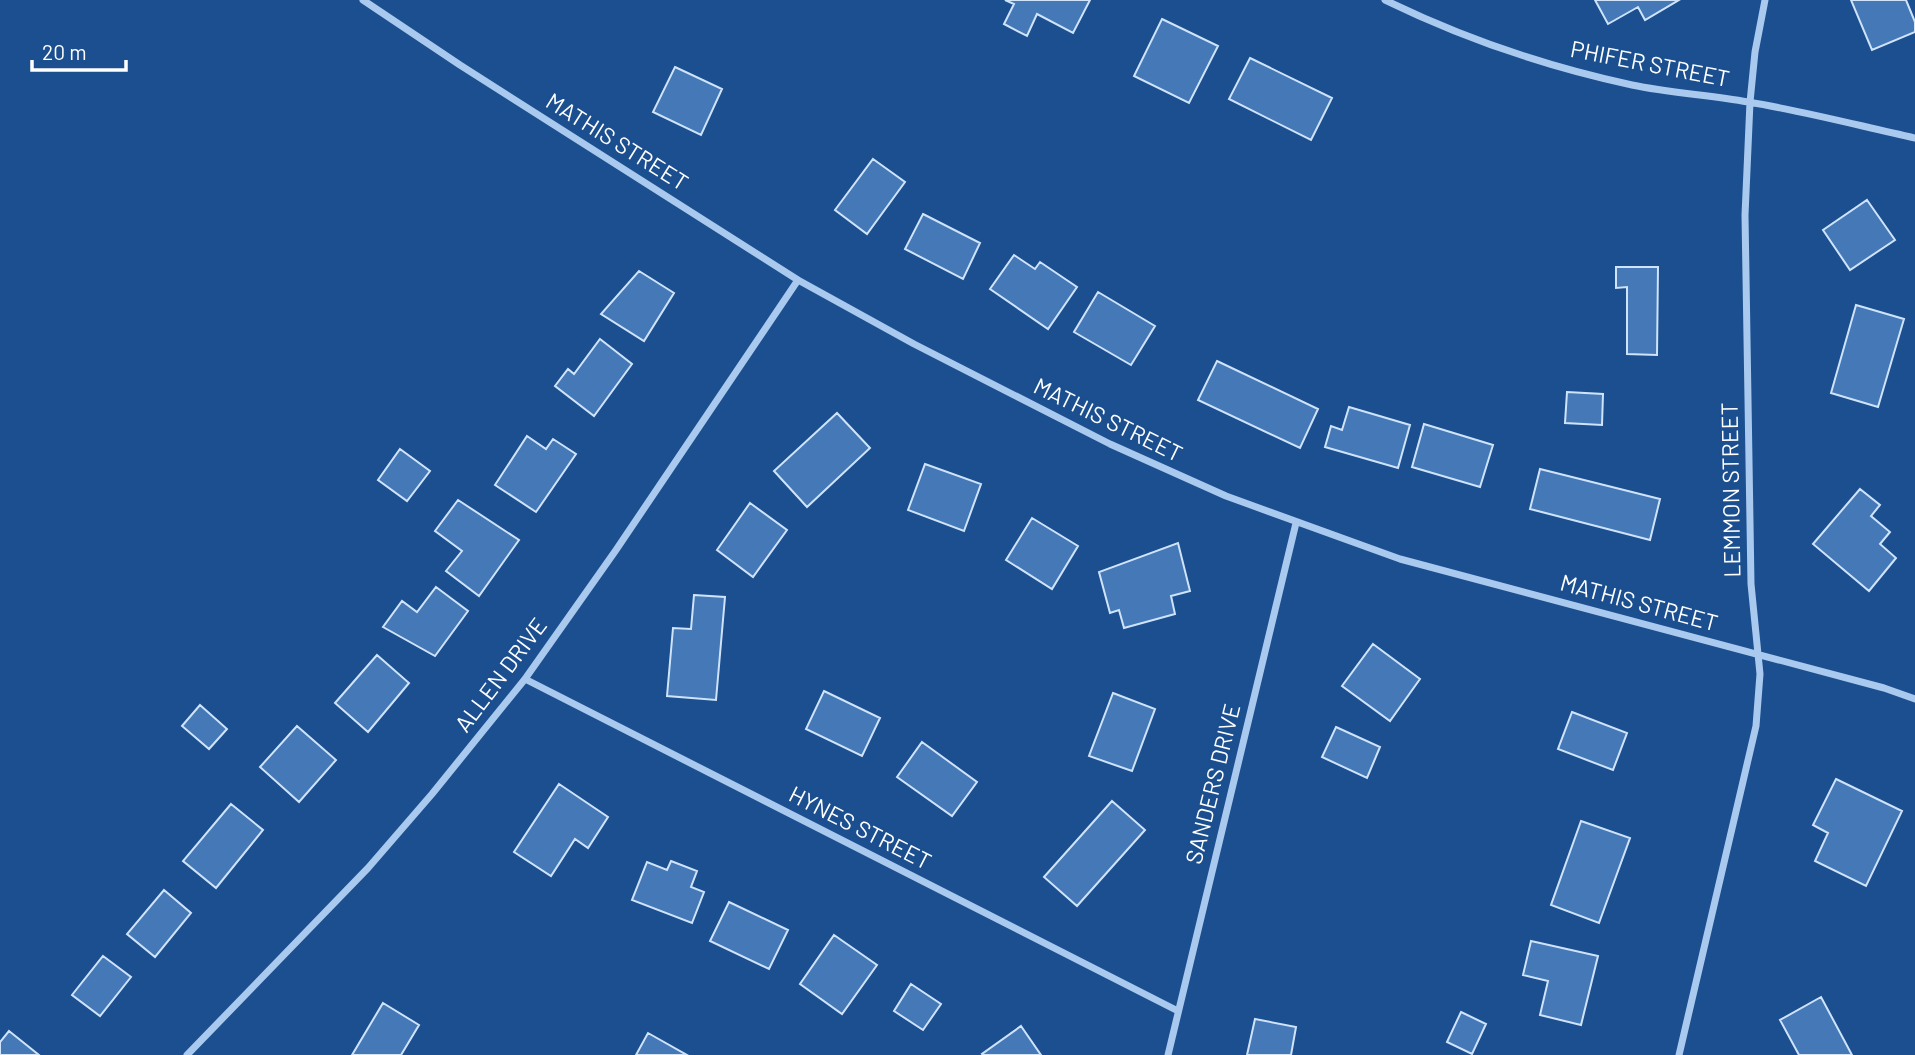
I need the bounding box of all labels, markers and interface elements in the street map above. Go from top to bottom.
scale bar [32,28,126,72]
street label: PHIFER STREET [1568,34,1732,92]
text: 20 m [42,39,87,64]
street label: MATHIS STREET [541,86,694,196]
street label: MATHIS STREET [1029,371,1187,467]
street label: LEMMON STREET [1714,402,1746,578]
street label: MATHIS STREET [1557,568,1721,637]
street label: ALLEN DRIVE [448,612,552,737]
street label: SANDERS DRIVE [1179,701,1245,867]
street label: HYNES STREET [785,779,936,875]

